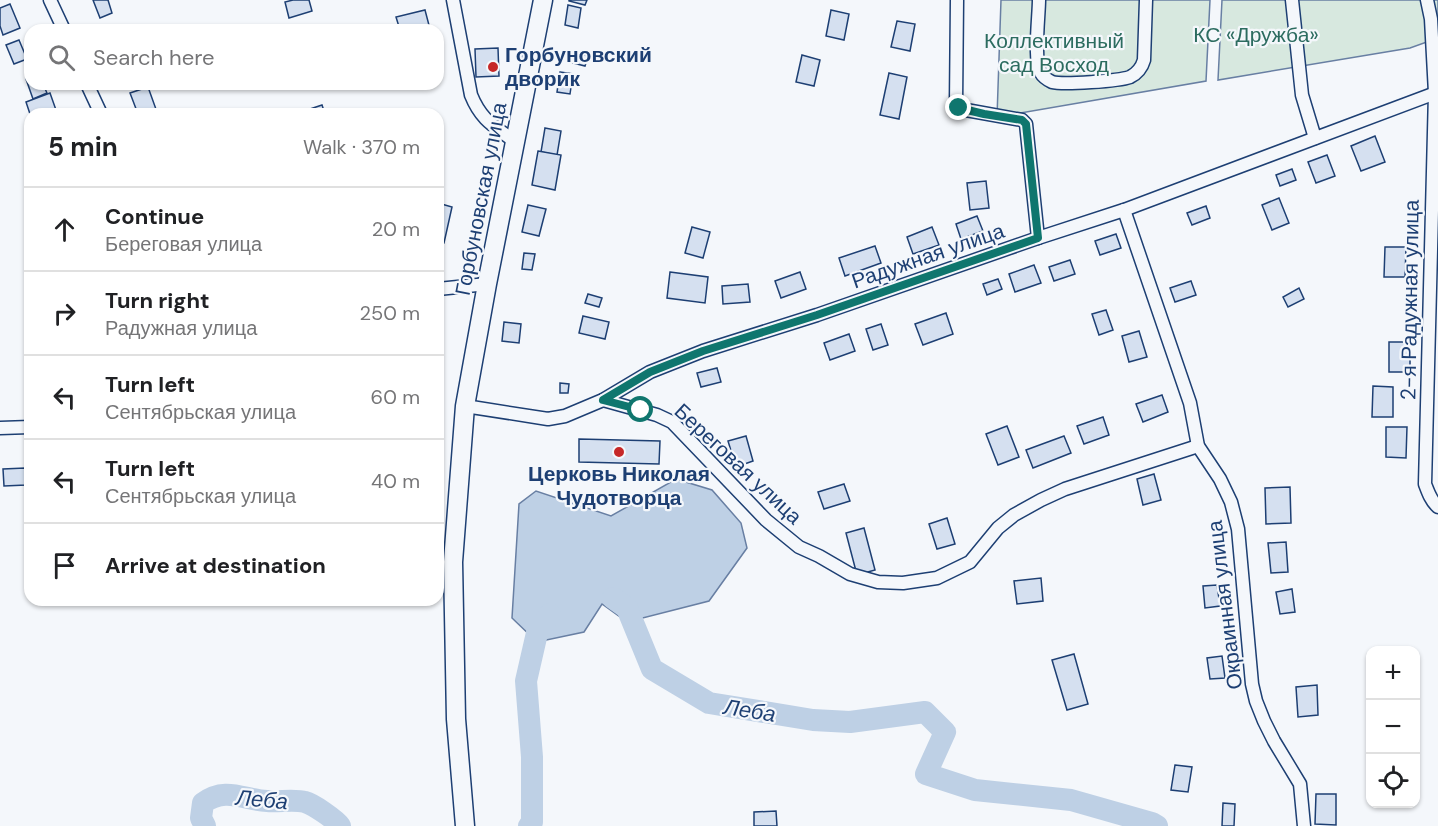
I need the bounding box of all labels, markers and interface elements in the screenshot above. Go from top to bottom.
park label: КС «Дружба» [1193,21,1319,49]
search box [24,24,444,90]
park label: Коллективный сад Восход [984,27,1124,79]
icon: search [45,41,78,74]
place label: Горбуновский дворик [505,41,652,93]
text: Search here [93,43,214,72]
marker: Горбуновский дворик [486,60,500,74]
route end [945,94,971,120]
street label: Горбуновская улица [449,100,514,298]
text: 5 min [48,130,118,164]
text: Walk · 370 m [303,134,420,160]
street label: 2-я Радужная улица [1394,199,1426,400]
text: Continue [105,202,204,231]
icon: ahead [48,213,81,246]
text: 20 m [372,216,420,242]
street label: Радужная улица [848,217,1008,295]
text: Береговая улица [105,231,262,257]
text: Turn right [105,286,210,315]
icon: right [48,297,81,330]
text: 250 m [359,300,420,326]
text: Радужная улица [105,315,257,341]
text: Turn left [105,370,195,399]
icon: left [48,381,81,414]
text: 60 m [371,384,420,410]
route start [627,396,653,422]
street label: Береговая улица [668,398,808,531]
text: Сентябрьская улица [105,399,296,425]
marker: Церковь Николая Чудотворца [612,445,626,459]
text: Turn left [105,454,195,483]
place label: Церковь Николая Чудотворца [528,460,710,512]
icon: left [48,465,81,498]
text: 40 m [371,468,420,494]
text: Сентябрьская улица [105,483,296,509]
street label: Окраинная улица [1201,519,1249,691]
icon: arrive [48,549,81,582]
text: Arrive at destination [105,551,326,580]
map controls [1366,646,1420,808]
button: + [1366,646,1420,700]
water label: Леба [720,692,778,729]
button: − [1366,700,1420,754]
button: locate [1366,754,1420,808]
water label: Леба [233,783,289,816]

